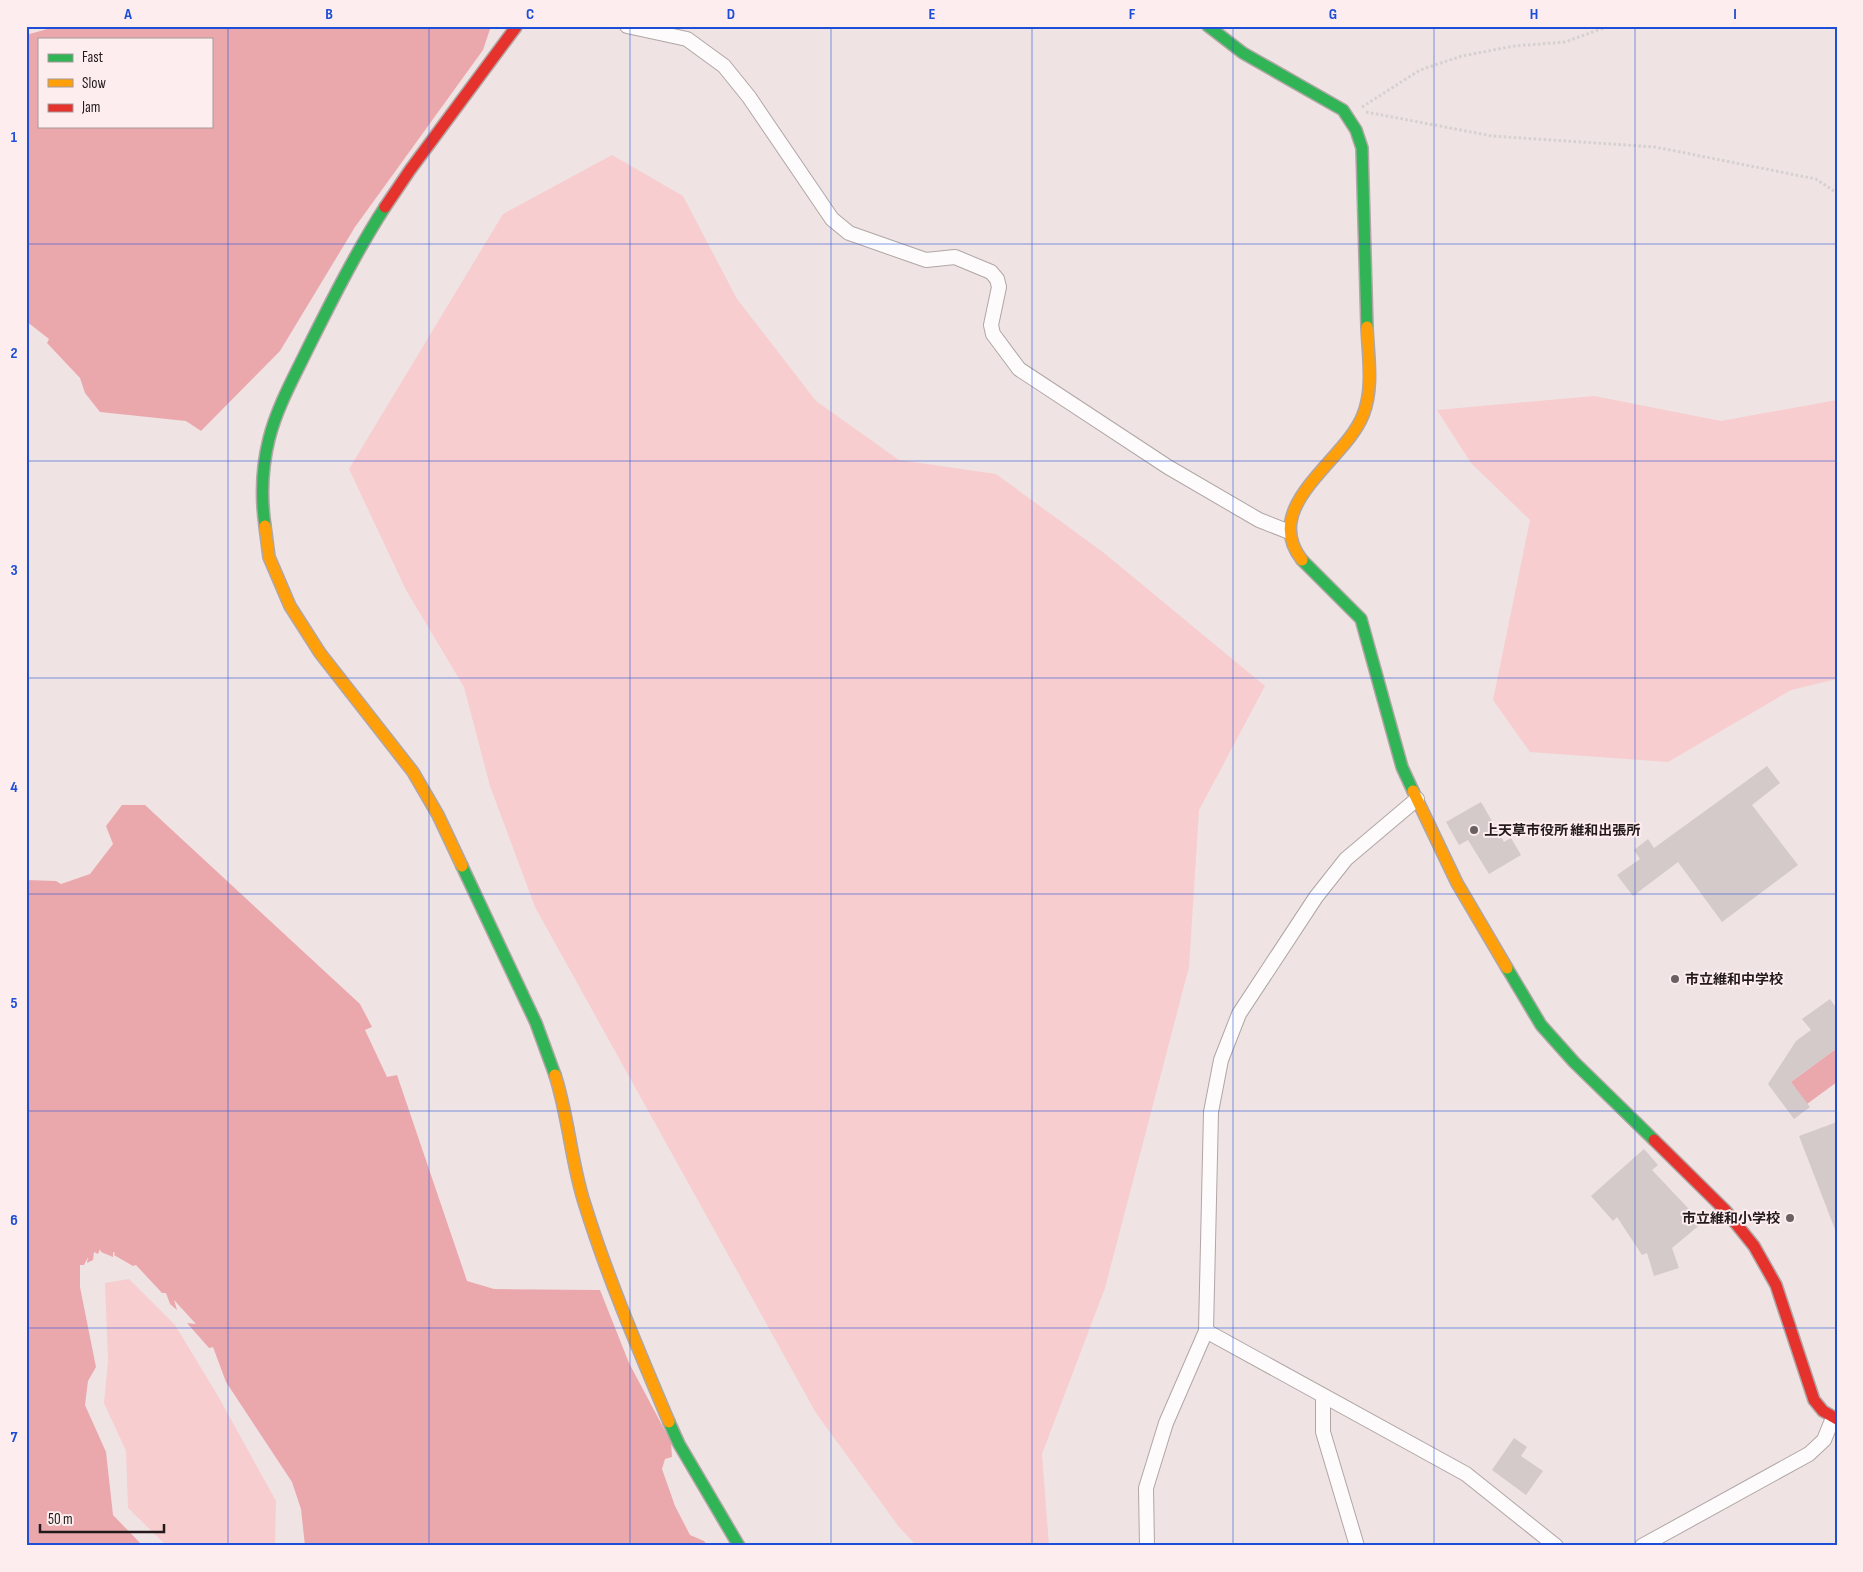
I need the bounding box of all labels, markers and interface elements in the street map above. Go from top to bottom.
text: A [123,5,132,24]
text: B [325,5,333,24]
text: C [526,5,534,24]
text: D [727,5,735,24]
text: E [929,5,936,24]
text: F [1129,5,1136,24]
text: G [1329,5,1337,24]
text: H [1530,5,1538,24]
text: I [1733,5,1737,24]
legend [38,38,212,128]
text: Fast [82,48,104,67]
text: Slow [82,74,106,93]
text: Jam [81,98,100,117]
text: 1 [11,128,18,147]
text: 2 [10,344,18,363]
text: 3 [10,561,18,580]
text: 4 [10,778,18,797]
place label: 上天草市役所 維和出張所 [1484,822,1640,839]
marker: 上天草市役所 維和出張所 [1468,824,1480,836]
place label: 市立維和中学校 [1685,971,1783,988]
marker: 市立維和中学校 [1669,973,1681,985]
text: 5 [10,994,18,1013]
place label: 市立維和小学校 [1682,1210,1780,1227]
text: 6 [10,1211,18,1230]
marker: 市立維和小学校 [1784,1212,1796,1224]
text: 7 [11,1428,18,1447]
scale bar [40,1502,164,1534]
text: 50 m [48,1510,73,1529]

